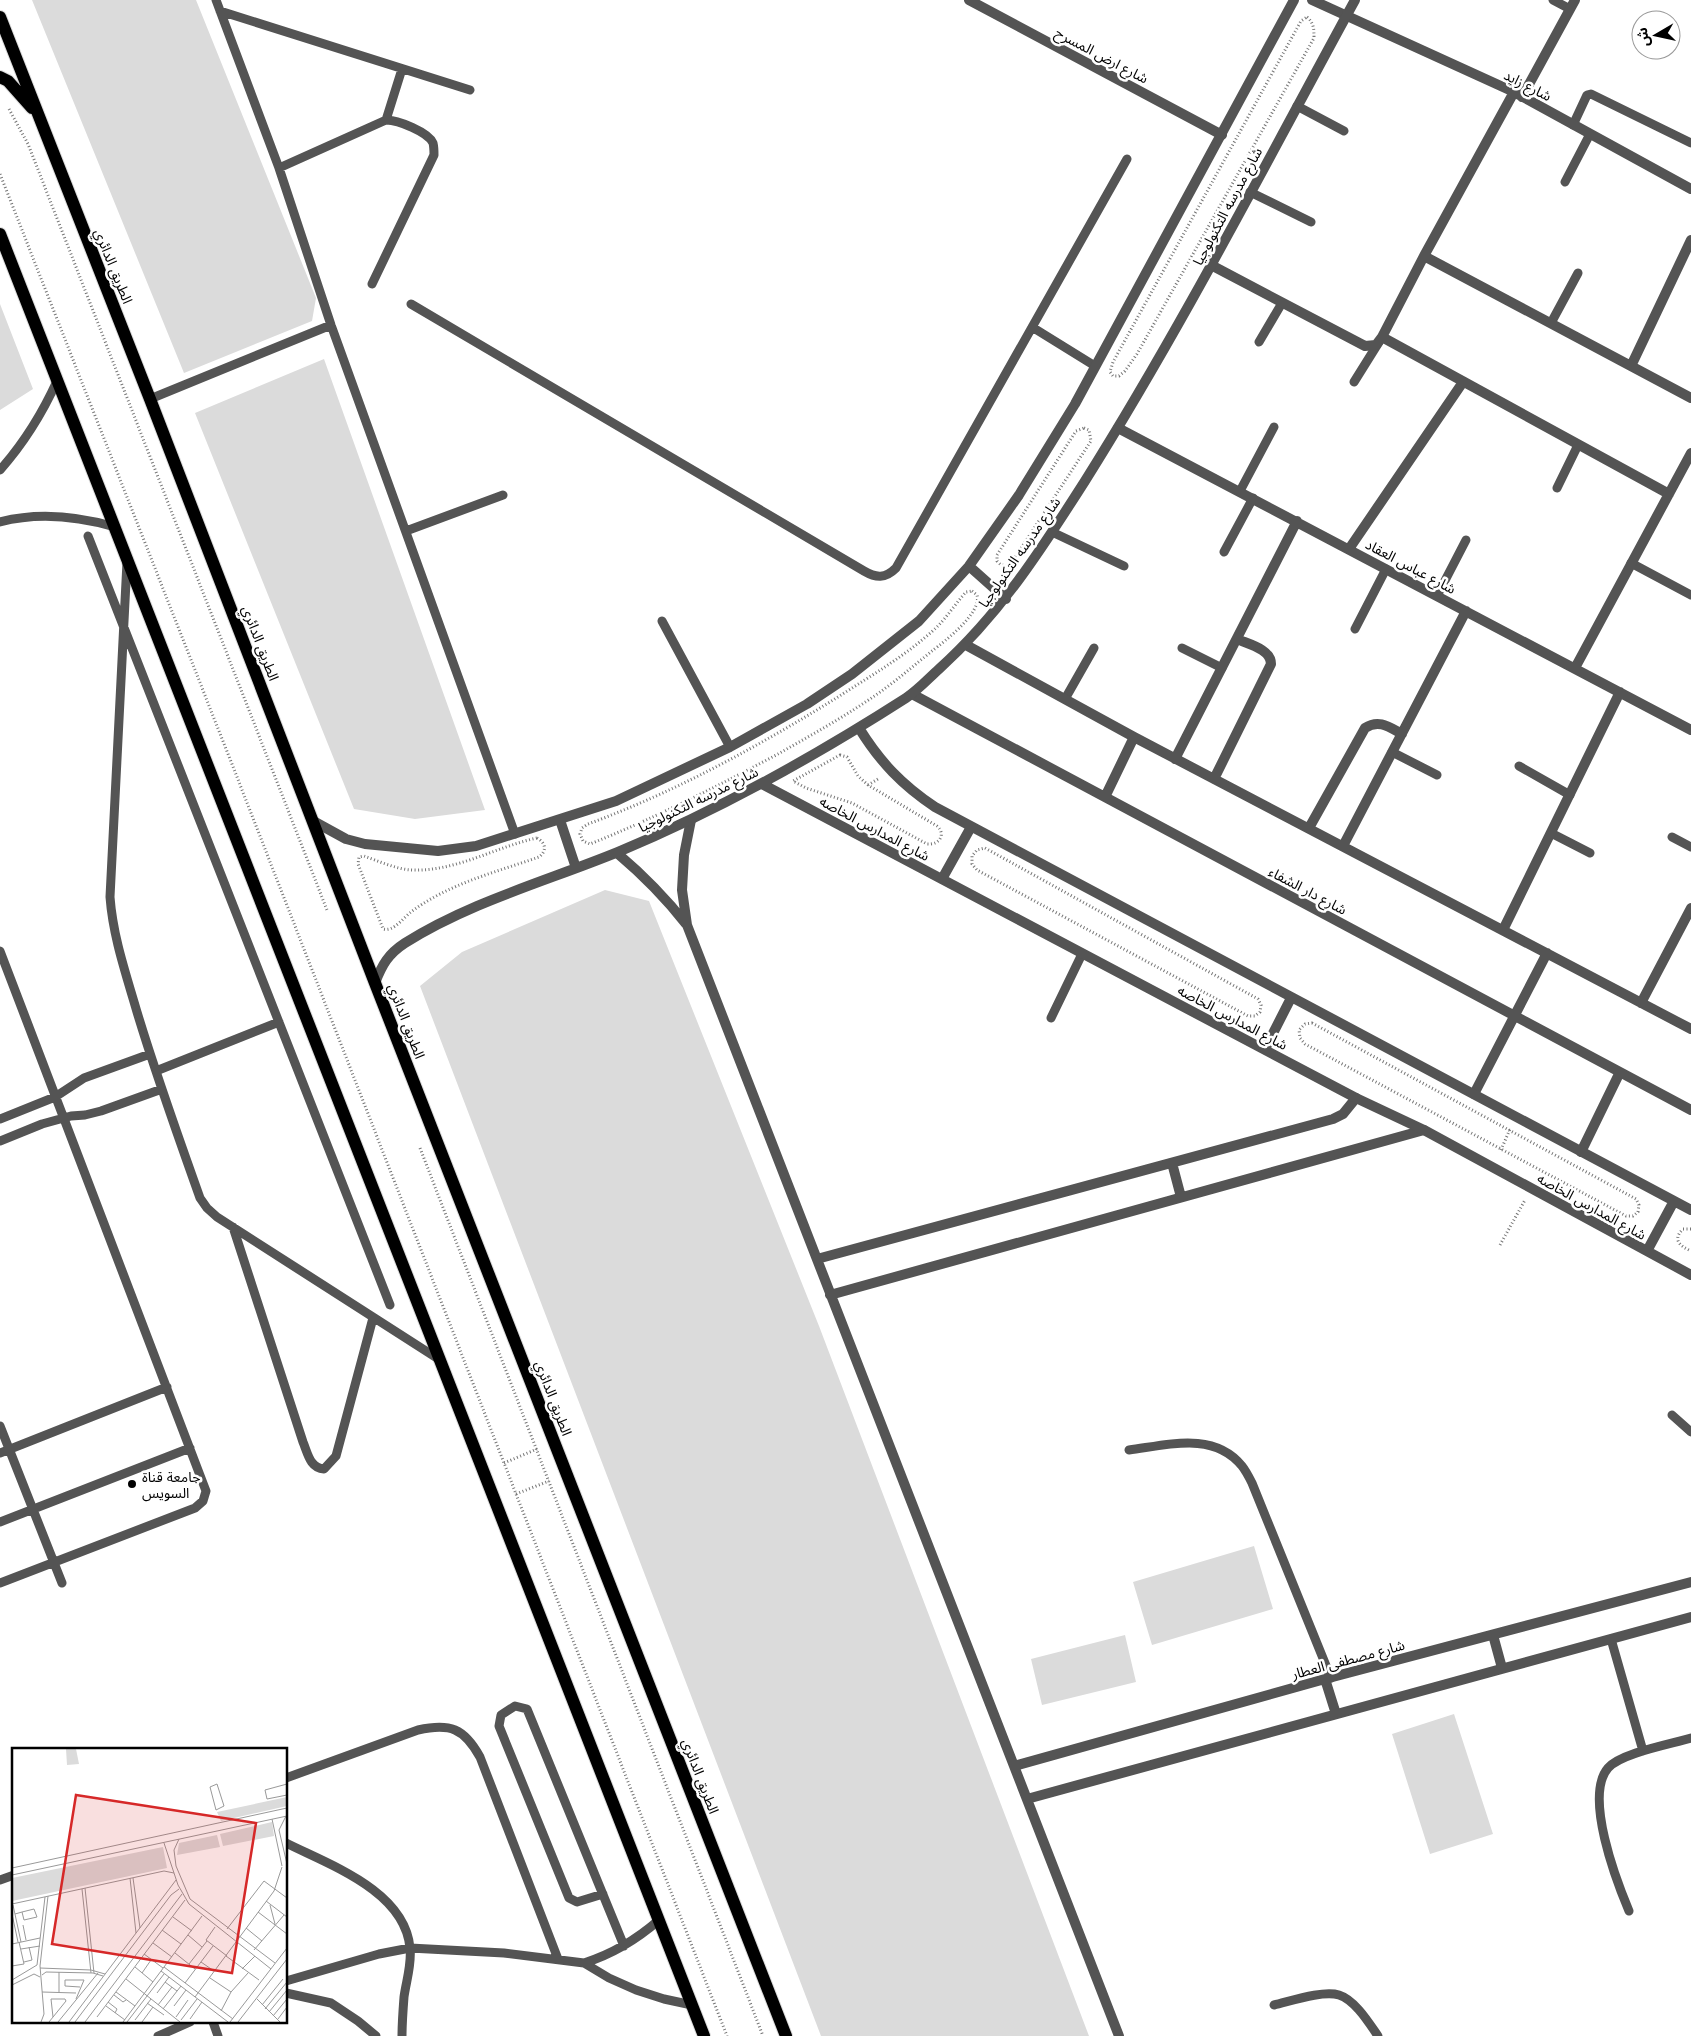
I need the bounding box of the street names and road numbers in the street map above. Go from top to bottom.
street label: شارع ارض المسرح [1051,23,1151,89]
street label: شارع زايد [1500,66,1555,107]
street label: شارع مدرسه التكنولوجيا [1189,144,1268,269]
street label: الطريق الدائري [88,226,137,307]
street label: شارع مدرسه التكنولوجيا [974,493,1066,612]
street label: شارع عباس العقاد [1361,535,1459,600]
street label: الطريق الدائري [236,603,283,684]
street label: شارع مدرسه التكنولوجيا [635,763,762,838]
street label: شارع المدارس الخاصه [816,792,933,867]
street label: شارع دار الشفاء [1265,862,1350,920]
street label: الطريق الدائري [382,981,429,1062]
street label: شارع المدارس الخاصه [1174,981,1291,1056]
street label: شارع المدارس الخاصه [1533,1169,1650,1246]
street label: الطريق الدائري [529,1358,576,1439]
street label: شارع مصطفى العطار [1289,1636,1407,1685]
street label: الطريق الدائري [676,1736,723,1817]

